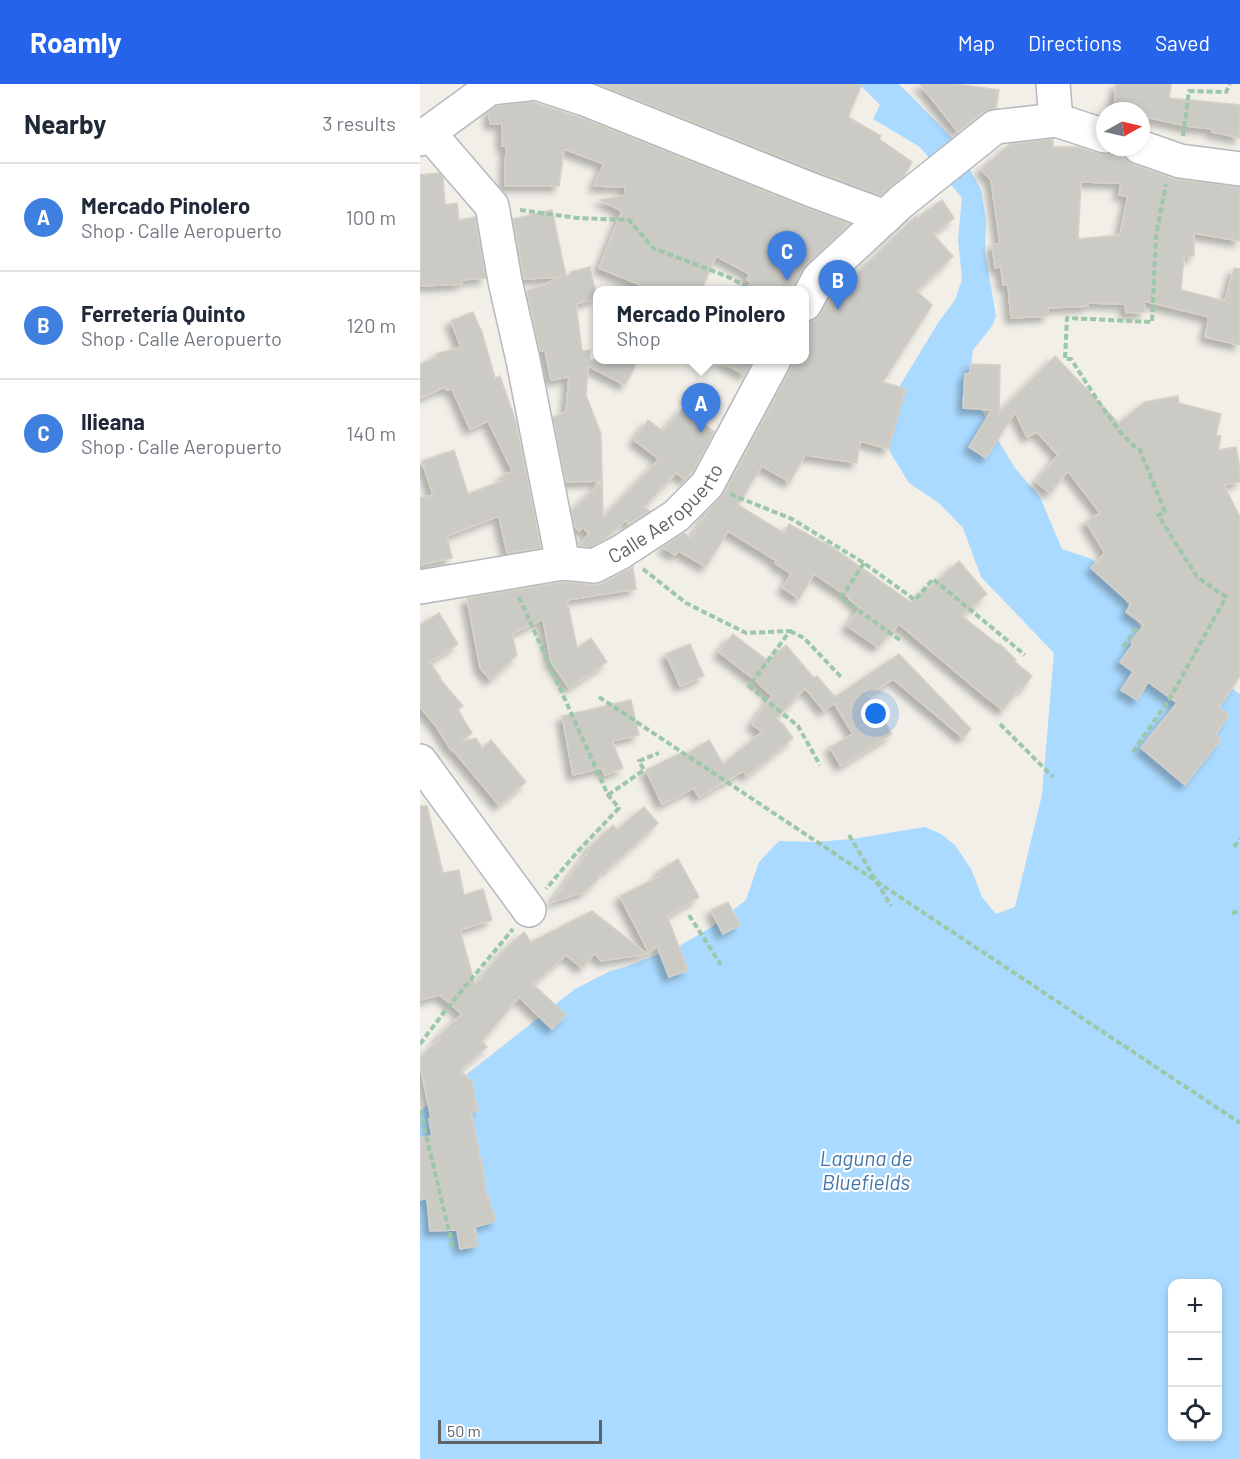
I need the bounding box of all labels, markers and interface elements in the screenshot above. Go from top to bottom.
text: Roamly [30,25,122,59]
text: Map [958,30,995,55]
text: Directions [1028,30,1122,55]
text: Saved [1155,30,1210,55]
north arrow [1096,102,1150,156]
text: Nearby [24,108,106,139]
text: 3 results [322,111,396,135]
text: Mercado Pinolero [81,192,250,218]
text: A [37,205,50,229]
text: 100 m [346,205,396,229]
text: Shop · Calle Aeropuerto [81,218,282,242]
pin: C [768,232,806,281]
pin: B [818,260,858,310]
popup [593,286,809,364]
text: Ferretería Quinto [81,300,245,326]
text: Mercado Pinolero [616,300,786,326]
text: B [37,313,50,337]
text: 120 m [346,313,396,337]
text: Shop · Calle Aeropuerto [81,326,282,350]
text: Shop [616,326,661,350]
pin: A [682,384,720,433]
text: Ilieana [81,408,145,434]
text: C [37,421,50,445]
text: 140 m [346,421,396,445]
text: Shop · Calle Aeropuerto [81,434,282,458]
street label: Calle Aeropuerto [604,459,727,568]
your location [861,699,890,728]
water label: Laguna de Bluefields [820,1145,912,1194]
map controls [1168,1279,1222,1441]
button: + [1168,1279,1222,1333]
button: − [1168,1333,1222,1387]
button: locate [1168,1387,1222,1441]
scale bar [438,1417,602,1444]
text: 50 m [447,1421,481,1440]

